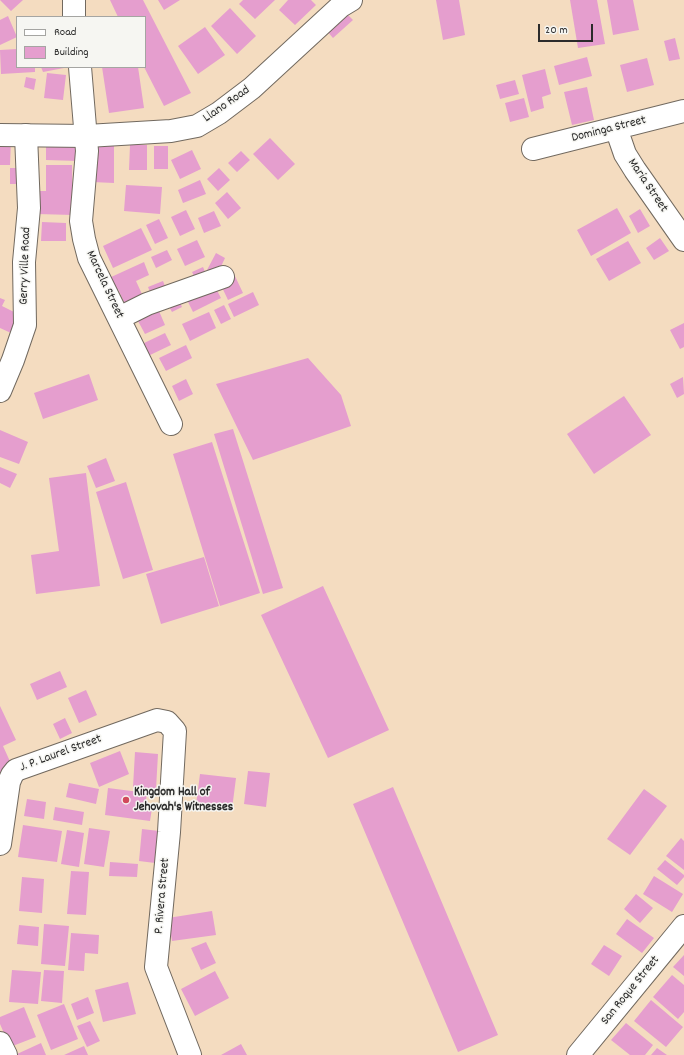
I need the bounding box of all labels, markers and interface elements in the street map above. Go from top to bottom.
legend [16,16,146,68]
scale bar [540,16,595,42]
text: 20 m [545,22,568,39]
text: Road [54,24,76,41]
text: Building [54,44,89,61]
street label: Llano Road [201,83,253,127]
street label: Dominga Street [570,113,648,147]
street label: Maria Street [623,156,671,216]
street label: Gerry Ville Road [17,227,35,305]
street label: Marcela Street [81,249,127,321]
street label: J. P. Laurel Street [18,732,104,776]
place label: Kingdom Hall of Jehovah's Witnesses [134,785,233,816]
marker: Kingdom Hall of Jehovah's Witnesses [121,795,131,805]
street label: P. Rivera Street [152,857,174,935]
street label: San Roque Street [598,953,664,1029]

